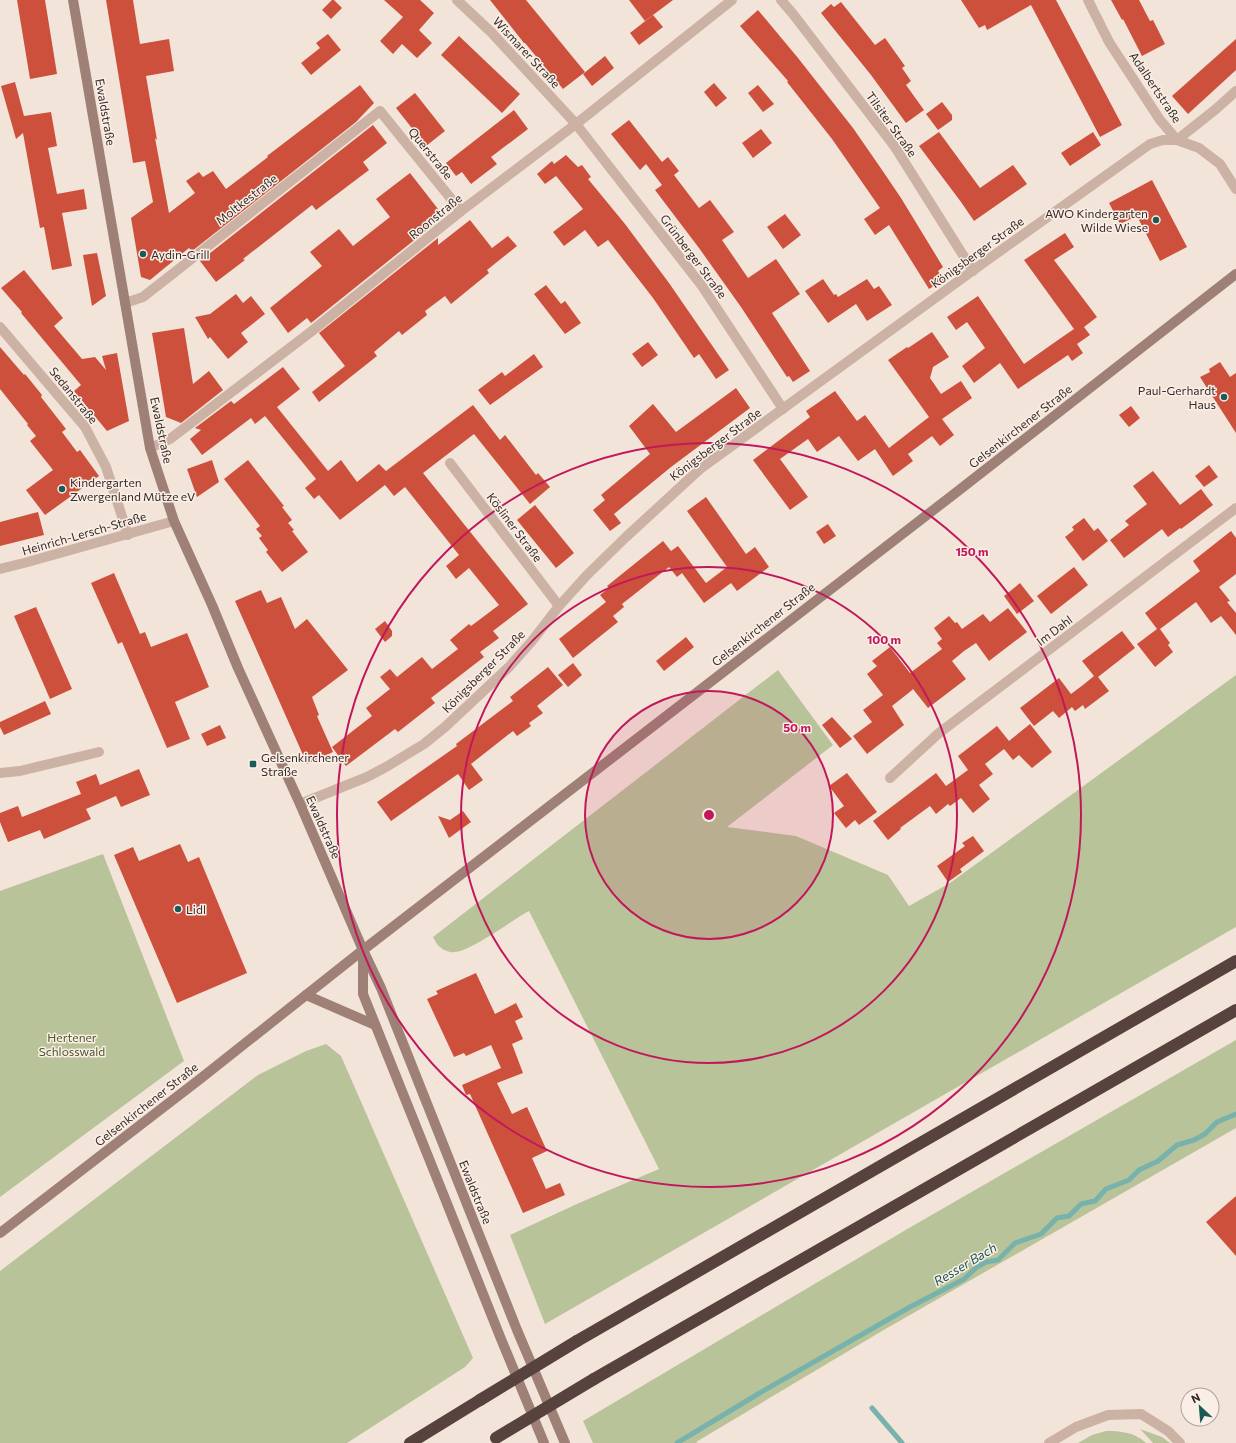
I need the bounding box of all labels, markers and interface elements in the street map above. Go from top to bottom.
street label: Wismarer Straße [491,14,563,90]
street label: Adalbertstraße [1127,49,1185,125]
street label: Ewaldstraße [93,78,119,146]
street label: Tilsiter Straße [864,89,920,159]
street label: Querstraße [406,124,456,182]
street label: Moltkestraße [213,171,279,227]
street label: Roonstraße [406,190,464,242]
place label: AWO Kindergarten Wilde Wiese [1045,206,1148,234]
street label: Grünberger Straße [658,211,730,301]
street label: Königsberger Straße [928,214,1026,290]
marker: AWO Kindergarten Wilde Wiese [1151,215,1161,225]
place label: Aydin-Grill [151,247,210,261]
marker: Aydin-Grill [138,249,148,259]
street label: Sedanstraße [47,364,101,426]
street label: Gelsenkirchener Straße [966,381,1074,471]
place label: Paul-Gerhardt Haus [1138,383,1216,411]
marker: Paul-Gerhardt Haus [1219,392,1229,402]
street label: Ewaldstraße [148,395,176,465]
street label: Königsberger Straße [666,405,764,483]
place label: Kindergarten Zwergenland Mütze eV [70,475,195,503]
marker: Kindergarten Zwergenland Mütze eV [57,484,67,494]
street label: Kösliner Straße [484,490,546,564]
street label: Heinrich-Lersch-Straße [20,509,148,557]
text: 150 m [955,544,989,558]
street label: Gelsenkirchener Straße [709,579,817,669]
street label: Im Dahl [1033,612,1075,648]
street label: Königsberger Straße [439,627,527,715]
text: 100 m [867,632,901,646]
text: 50 m [783,720,811,734]
place label: Gelsenkirchener Straße [261,750,349,778]
marker: Gelsenkirchener Straße [248,759,258,769]
street label: Ewaldstraße [304,793,344,861]
centre of rings [702,808,716,822]
place label: Lidl [186,902,206,916]
marker: Lidl [173,904,183,914]
park label: Hertener Schlosswald [39,1030,105,1058]
street label: Gelsenkirchener Straße [92,1059,200,1149]
street label: Ewaldstraße [457,1158,495,1226]
water label: Resser Bach [931,1239,999,1289]
north arrow [1180,1387,1220,1427]
text: N [1189,1390,1202,1405]

